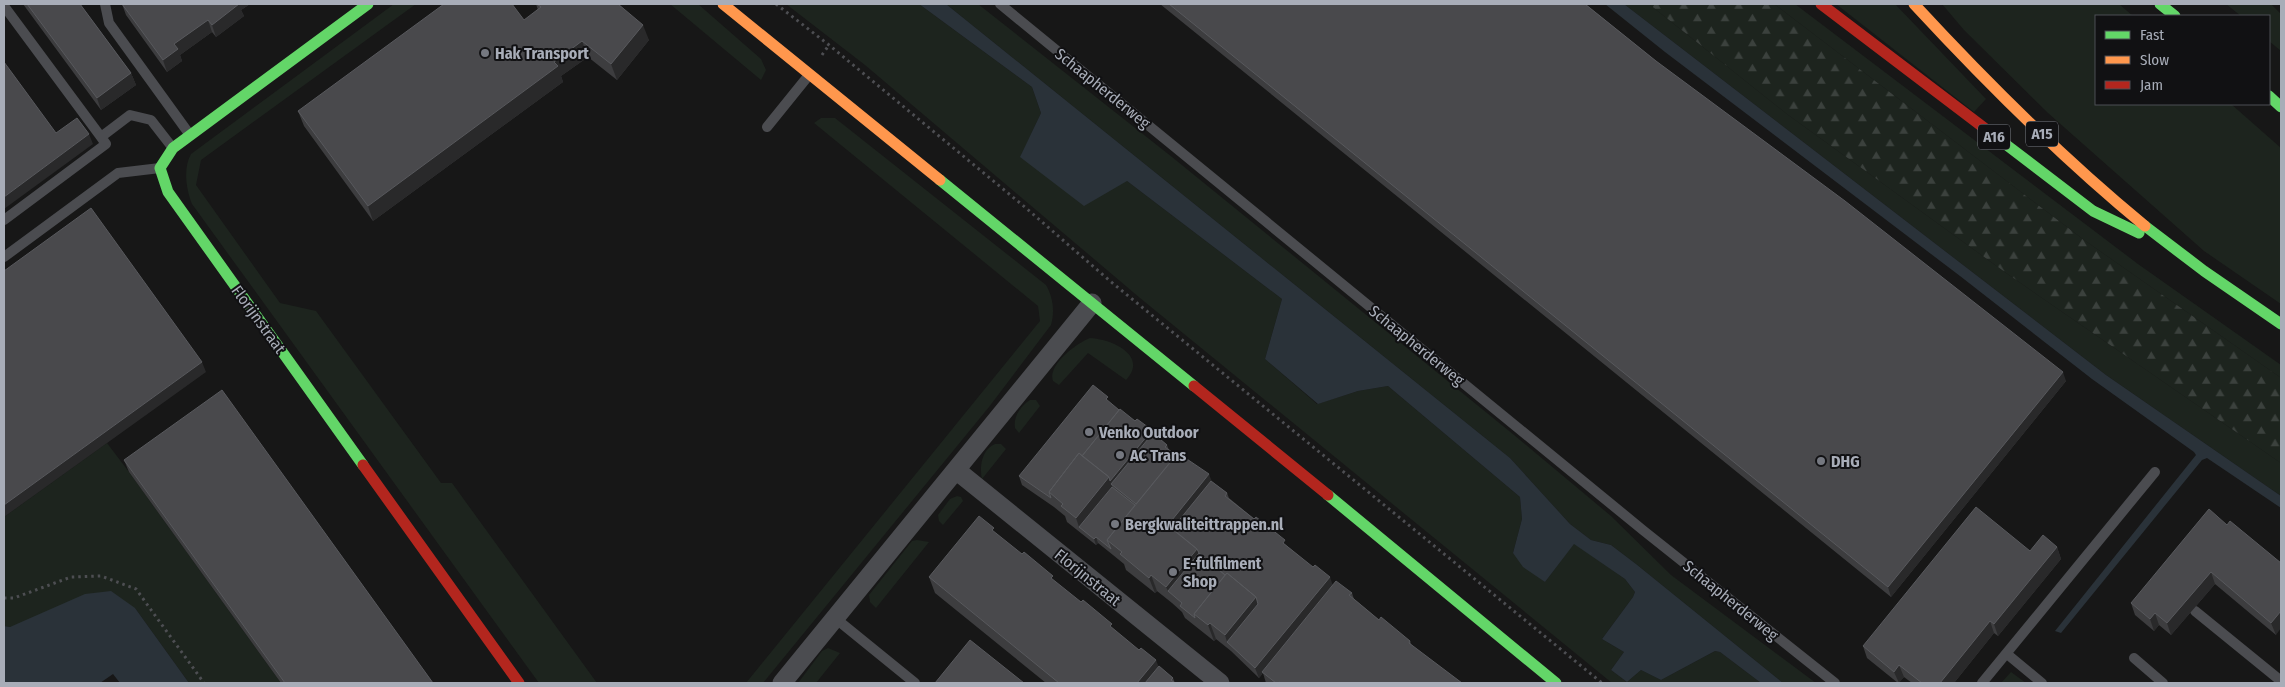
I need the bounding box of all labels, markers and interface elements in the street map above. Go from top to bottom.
legend [2095,15,2270,105]
text: Fast [2140,26,2164,44]
place label: Hak Transport [495,44,589,63]
street label: Schaapherderweg [1051,44,1154,133]
marker: Hak Transport [479,47,491,59]
text: Slow [2140,51,2169,69]
text: Jam [2140,76,2163,94]
road number: A15 [2026,122,2058,146]
road number: A16 [1978,124,2010,150]
street label: Florijnstraat [228,282,290,358]
street label: Schaapherderweg [1365,301,1468,390]
place label: Venko Outdoor [1098,423,1199,442]
marker: Venko Outdoor [1083,426,1095,438]
place label: AC Trans [1129,446,1186,465]
marker: AC Trans [1114,449,1126,461]
place label: DHG [1831,452,1860,471]
marker: DHG [1815,455,1827,467]
place label: Bergkwaliteittrappen.nl [1125,515,1284,534]
marker: Bergkwaliteittrappen.nl [1109,518,1121,530]
street label: Florijnstraat [1051,545,1125,610]
place label: E-fulfilment Shop [1183,554,1262,591]
street label: Schaapherderweg [1679,556,1782,645]
marker: E-fulfilment Shop [1167,566,1179,578]

